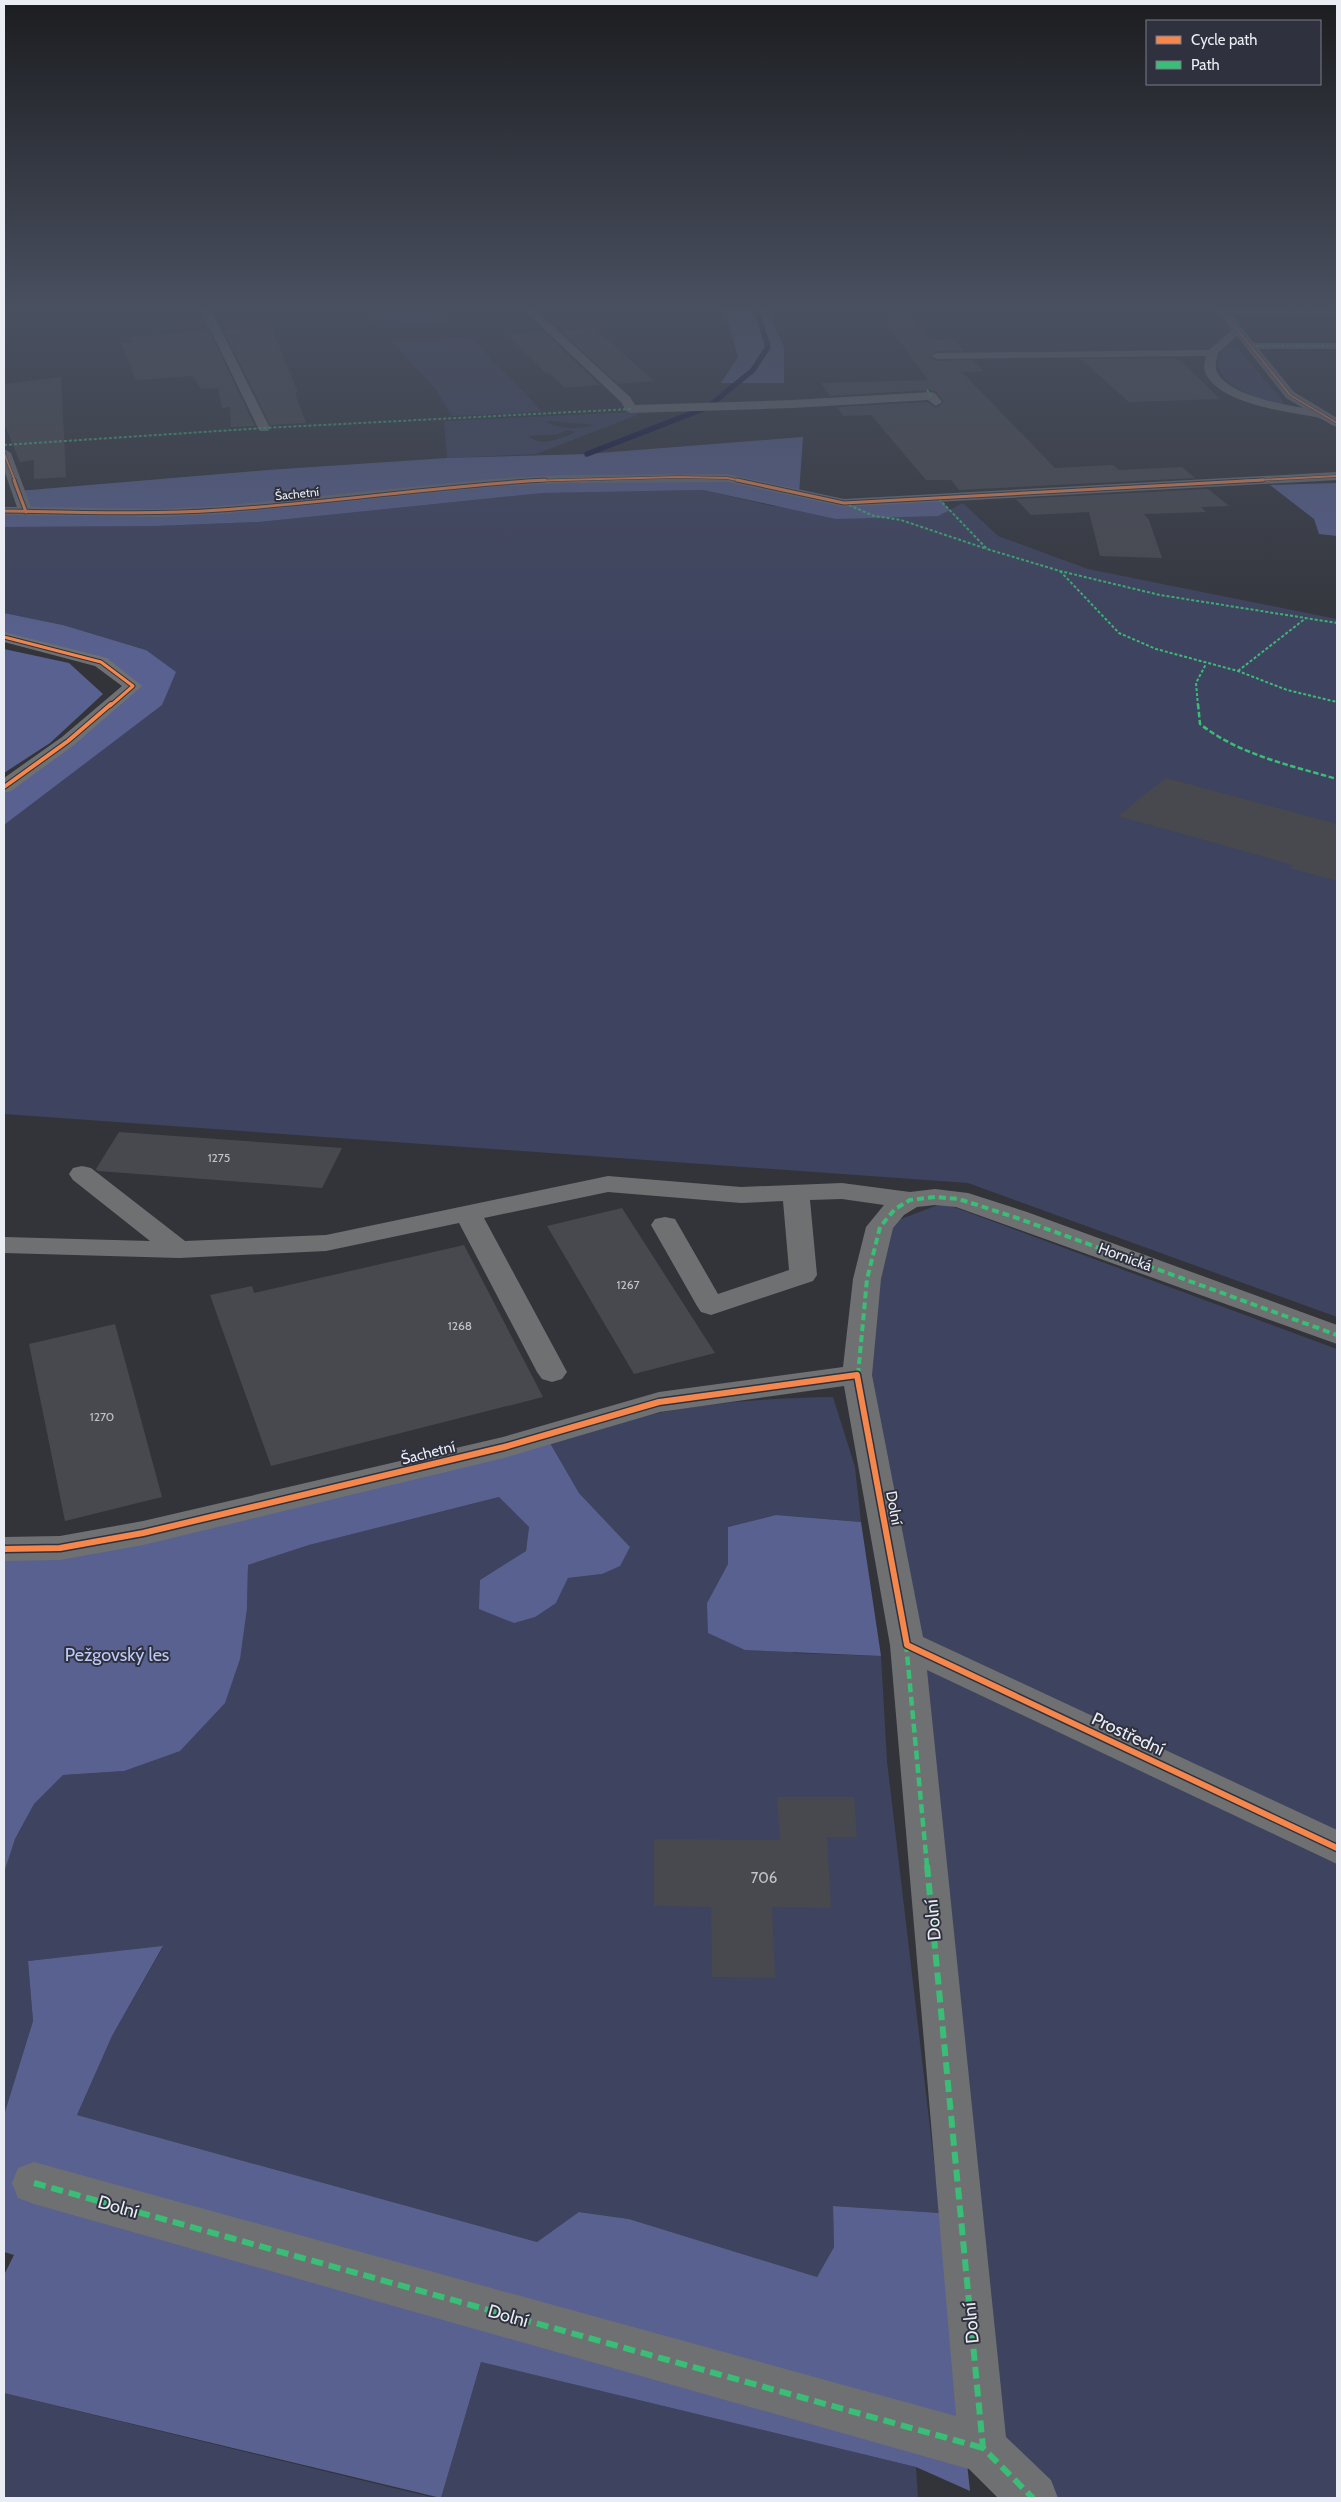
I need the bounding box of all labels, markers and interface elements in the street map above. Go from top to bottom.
legend [1146,20,1321,85]
text: Cycle path [1191,31,1257,49]
text: Path [1191,56,1220,74]
street label: Šachetní [274,484,320,503]
house number: 1275 [208,1150,230,1165]
street label: Hornická [1096,1239,1155,1275]
house number: 1267 [617,1277,639,1292]
house number: 1268 [448,1318,472,1333]
house number: 1270 [90,1409,114,1424]
street label: Šachetní [399,1437,457,1468]
street label: Dolní [882,1490,906,1526]
park label: Pežgovský les [65,1644,169,1666]
street label: Prostřední [1088,1708,1168,1760]
house number: 706 [751,1869,777,1887]
street label: Dolní [920,1898,946,1941]
street label: Dolní [95,2191,141,2223]
street label: Dolní [485,2300,531,2332]
street label: Dolní [958,2301,984,2344]

